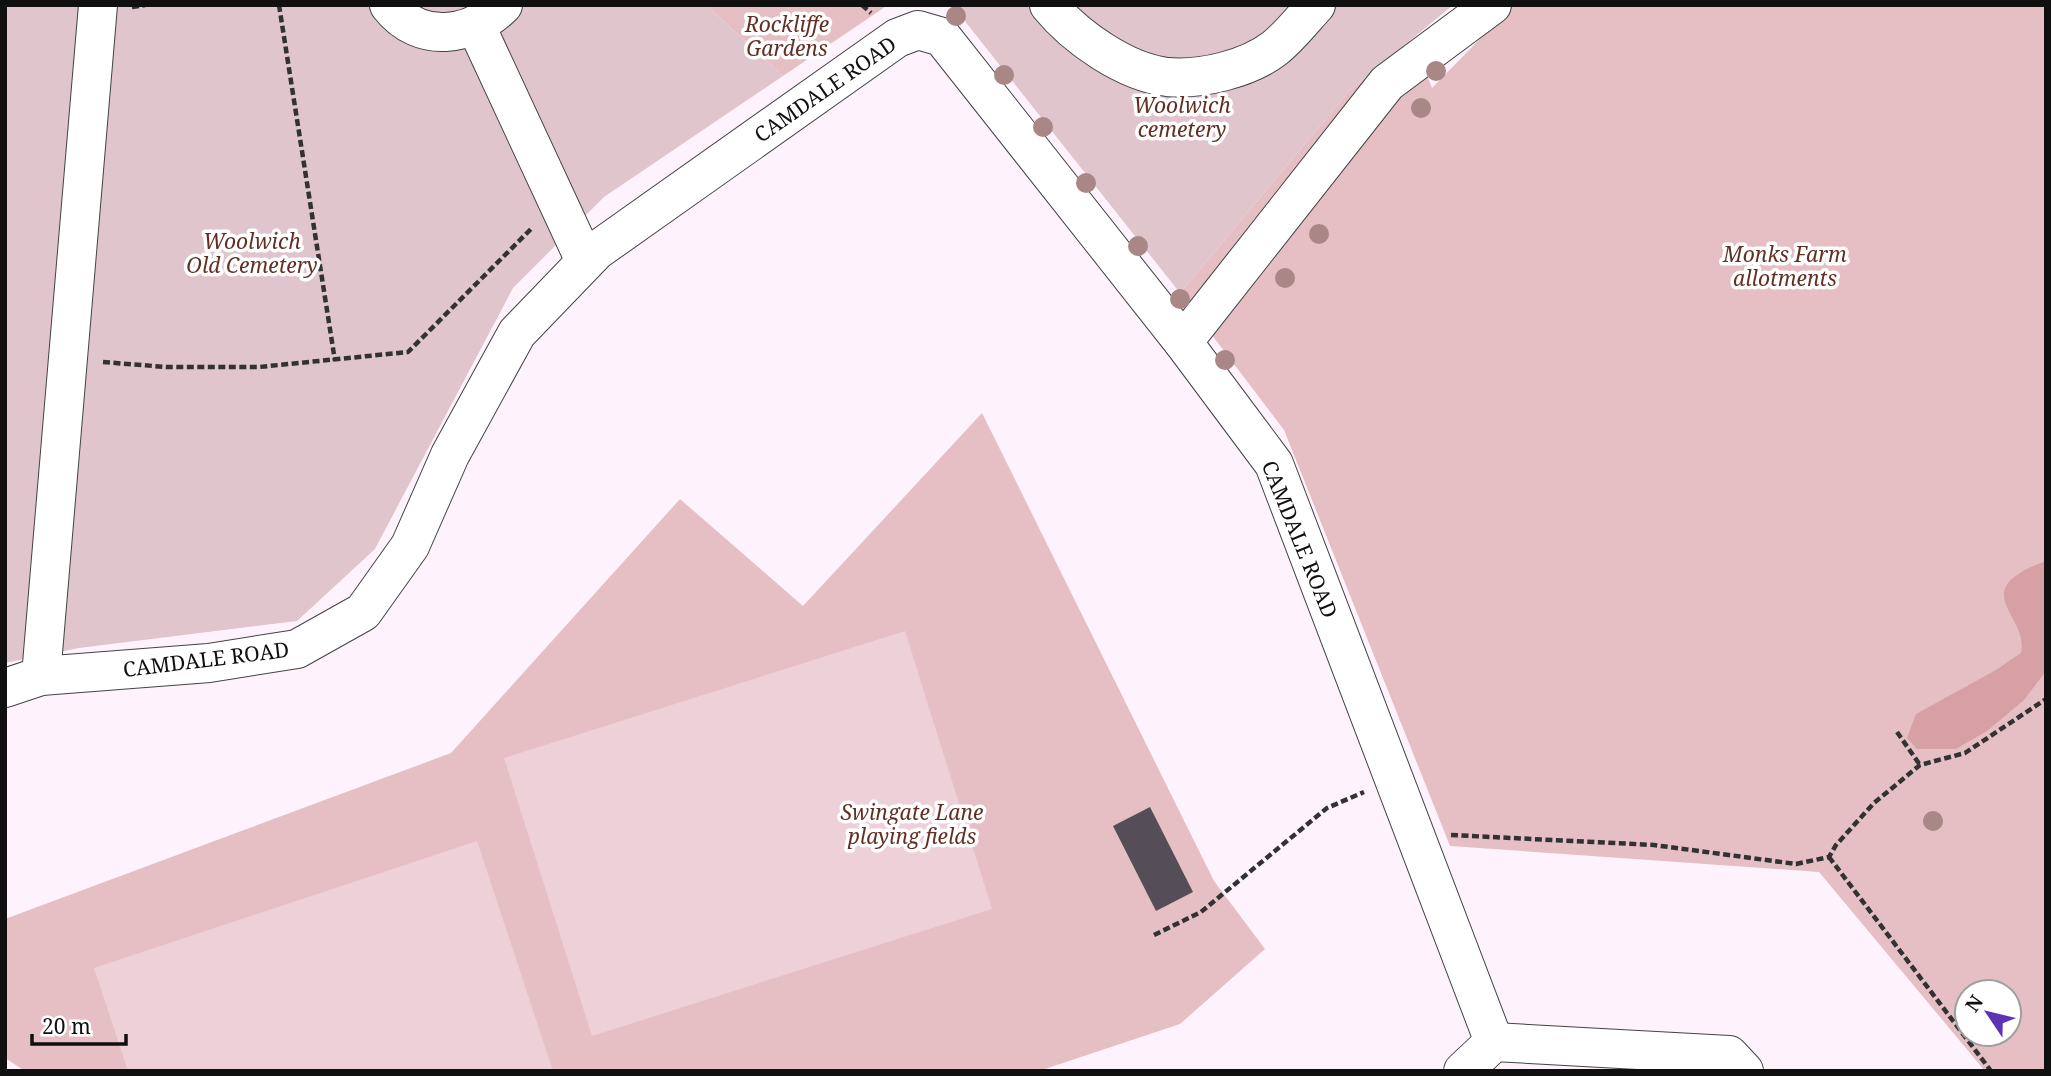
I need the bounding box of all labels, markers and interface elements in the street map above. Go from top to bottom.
park label: Rockliffe Gardens [744,10,829,62]
street label: CAMDALE ROAD [748,30,902,148]
park label: Woolwich cemetery [1133,91,1231,143]
park label: Woolwich Old Cemetery [186,227,318,279]
park label: Monks Farm allotments [1722,240,1847,292]
street label: CAMDALE ROAD [1256,456,1344,622]
street label: CAMDALE ROAD [121,635,291,683]
park label: Swingate Lane playing fields [841,798,983,850]
north arrow [1953,978,2023,1048]
text: N [1959,990,1989,1017]
scale bar [32,1002,126,1046]
text: 20 m [42,1012,91,1040]

